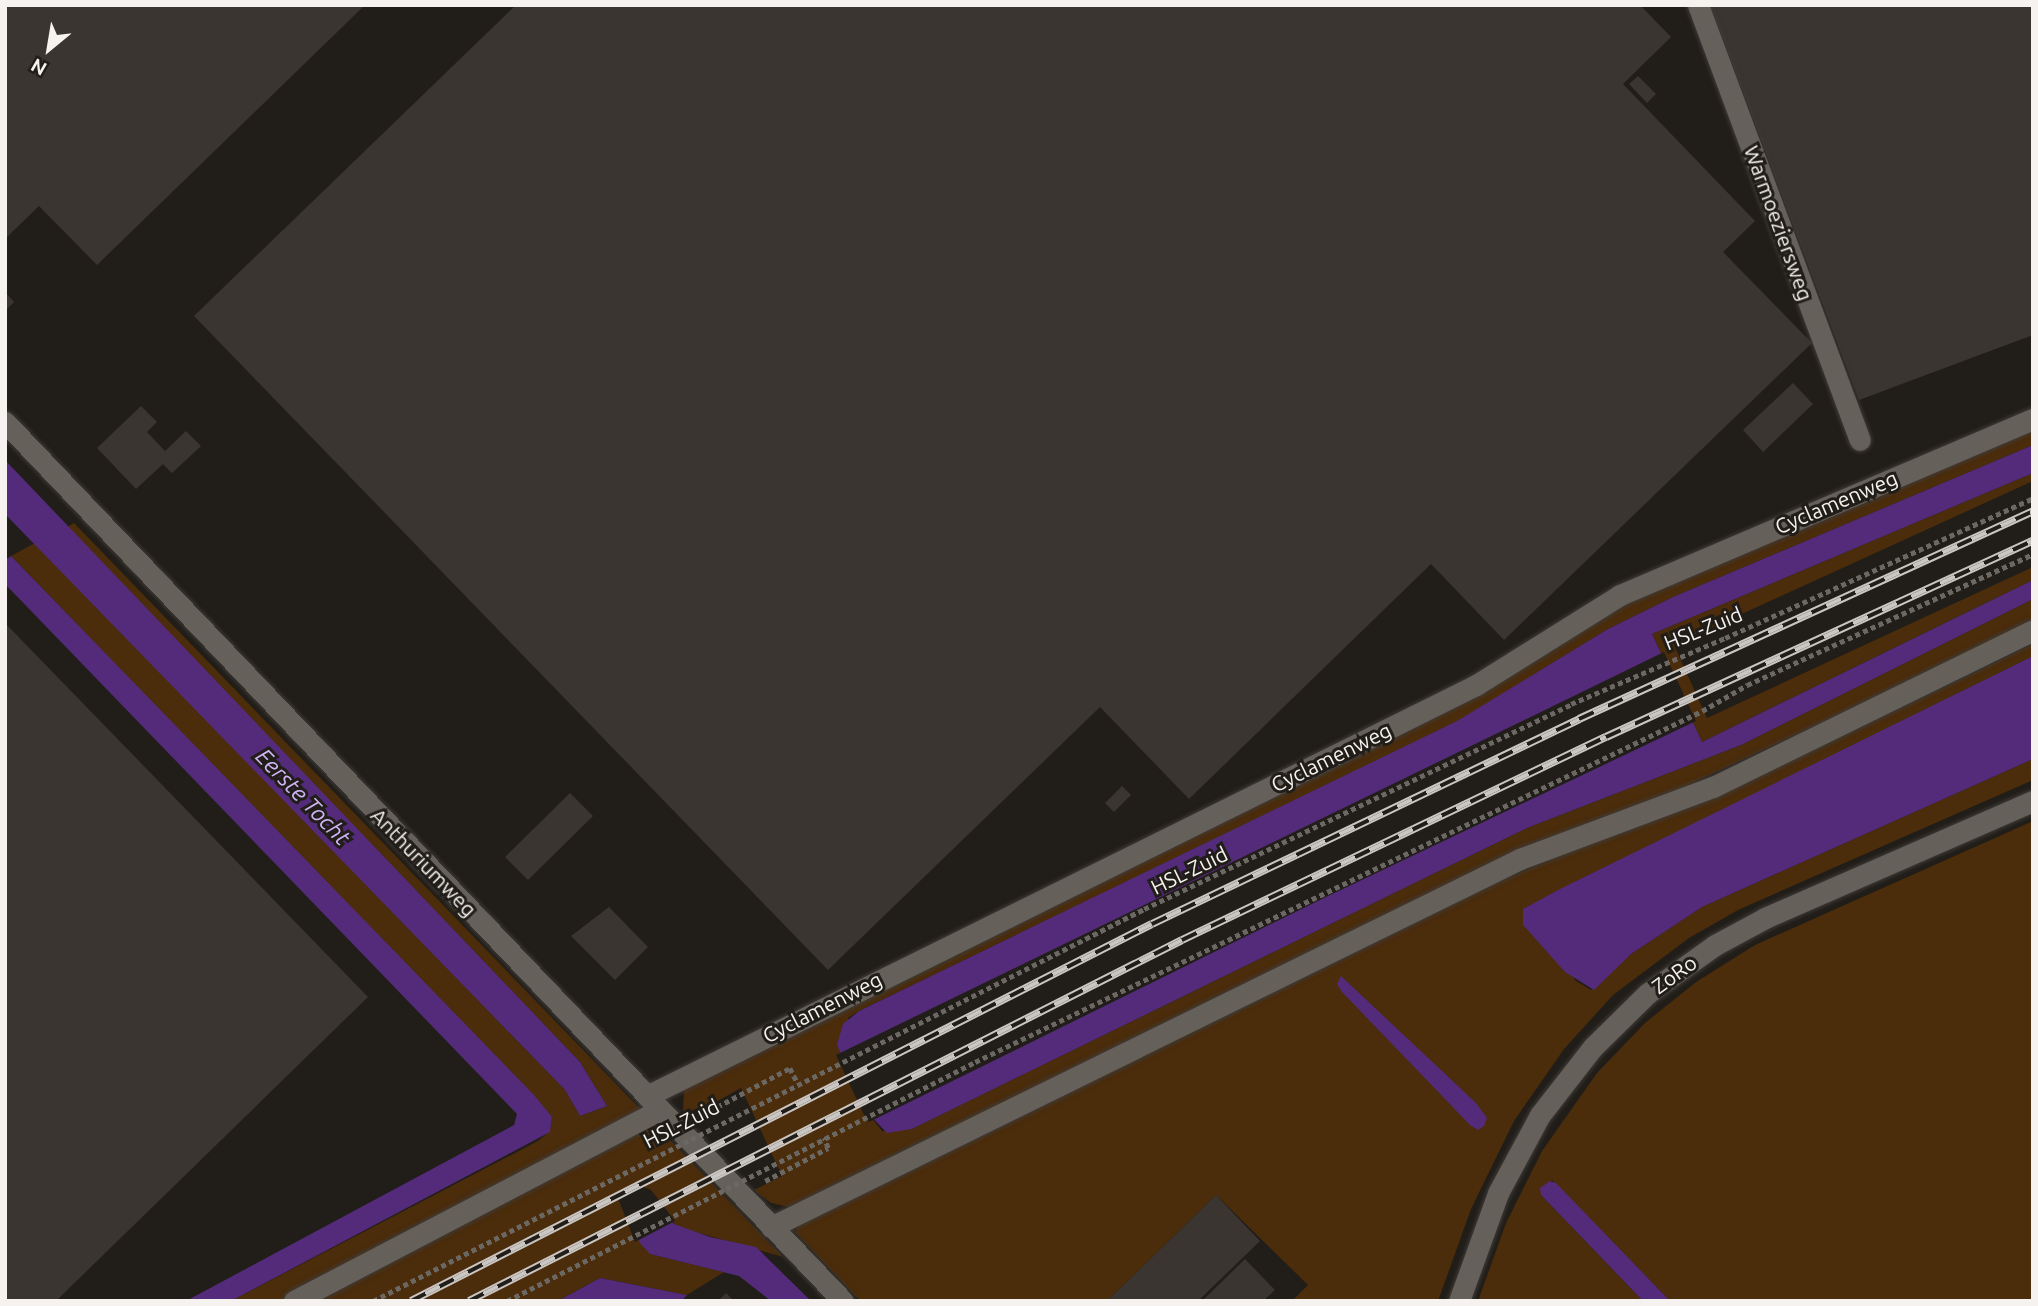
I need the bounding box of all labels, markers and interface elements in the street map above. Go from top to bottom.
north arrow [14,14,84,84]
text: N [27,54,50,80]
street label: Warmoeziersweg [1739,142,1819,304]
street label: Cyclamenweg [1771,465,1901,539]
street label: HSL-Zuid [1660,601,1746,655]
street label: Cyclamenweg [1267,717,1395,797]
water label: Eerste Tocht [250,743,356,851]
street label: Anthuriumweg [366,803,482,921]
street label: HSL-Zuid [1146,841,1232,899]
street label: ZoRo [1647,949,1701,999]
street label: Cyclamenweg [758,966,886,1048]
street label: HSL-Zuid [639,1093,723,1153]

